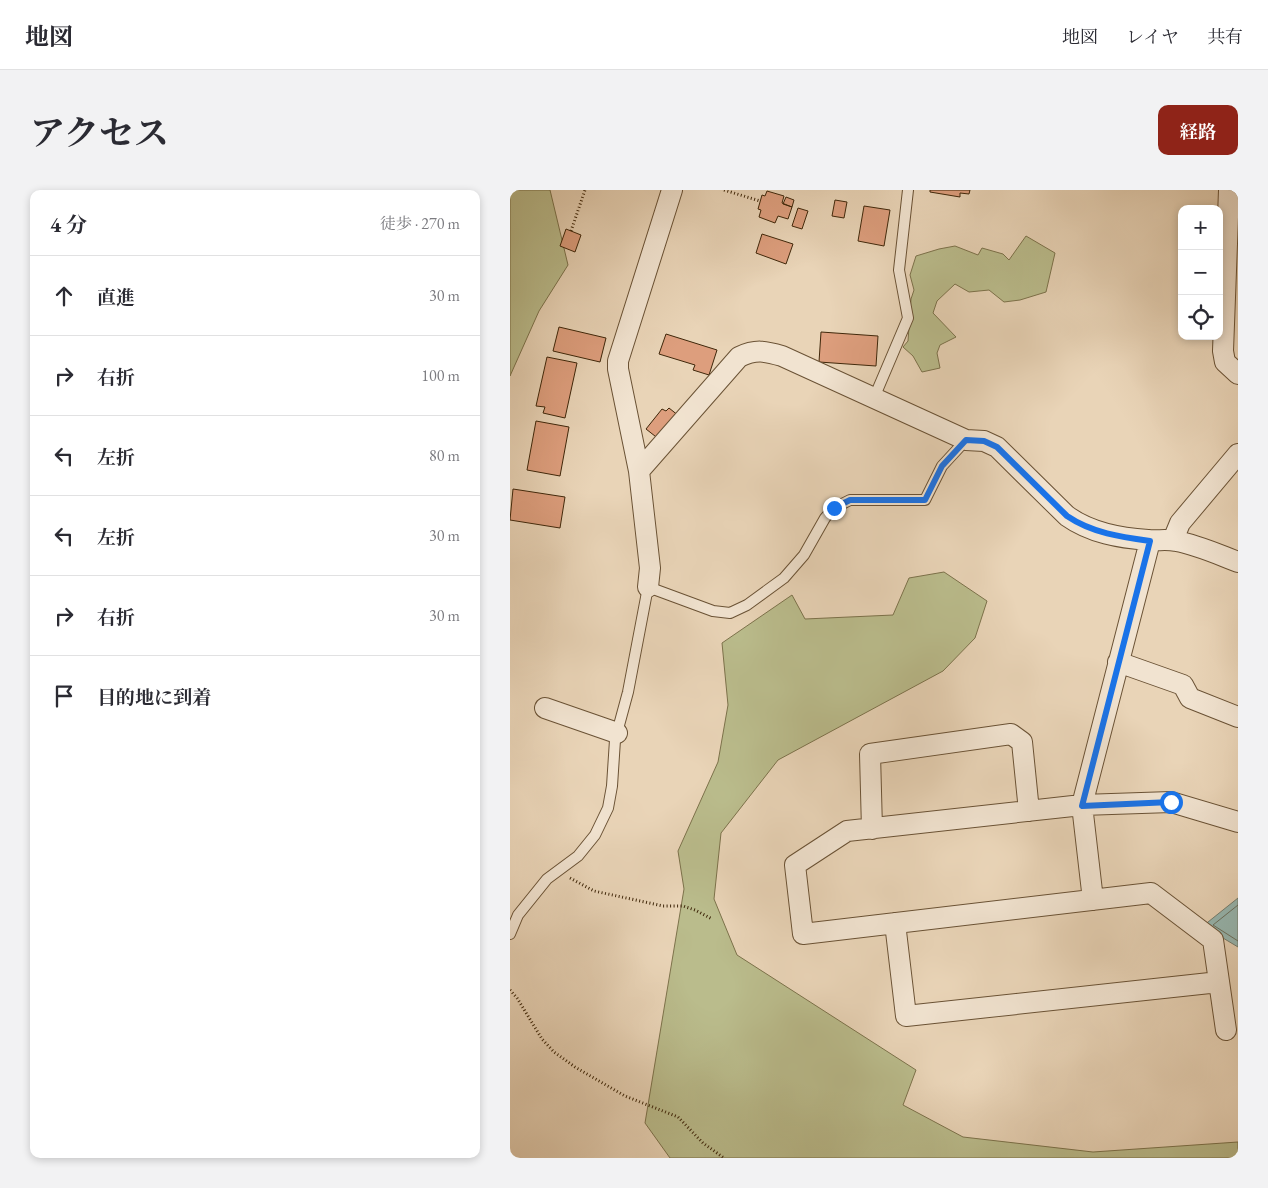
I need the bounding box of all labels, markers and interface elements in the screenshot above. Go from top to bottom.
text: 地図 [25,21,73,52]
text: 地図 [1062,25,1098,48]
text: レイヤ [1126,25,1179,48]
text: 共有 [1207,25,1243,48]
button: 経路 [1158,105,1238,155]
text: アクセス [30,110,169,155]
map controls [1178,205,1223,340]
button: + [1178,205,1223,250]
text: 4 分 [50,211,87,238]
text: 徒歩 · 270 m [380,213,460,234]
button: − [1178,250,1223,295]
icon: ahead [50,282,78,310]
text: 直進 [97,285,135,310]
text: 30 m [429,285,460,306]
button: locate [1178,295,1223,340]
icon: right [50,362,78,390]
text: 右折 [97,365,135,390]
text: 100 m [421,365,460,386]
icon: left [50,442,78,470]
text: 左折 [97,445,135,470]
text: 80 m [429,445,460,466]
route end [823,497,846,520]
icon: left [50,522,78,550]
text: 左折 [97,525,135,550]
text: 30 m [429,525,460,546]
icon: right [50,602,78,630]
text: 右折 [97,605,135,630]
text: 30 m [429,605,460,626]
icon: arrive [50,682,78,710]
text: 目的地に到着 [97,685,211,710]
route start [1160,791,1183,814]

